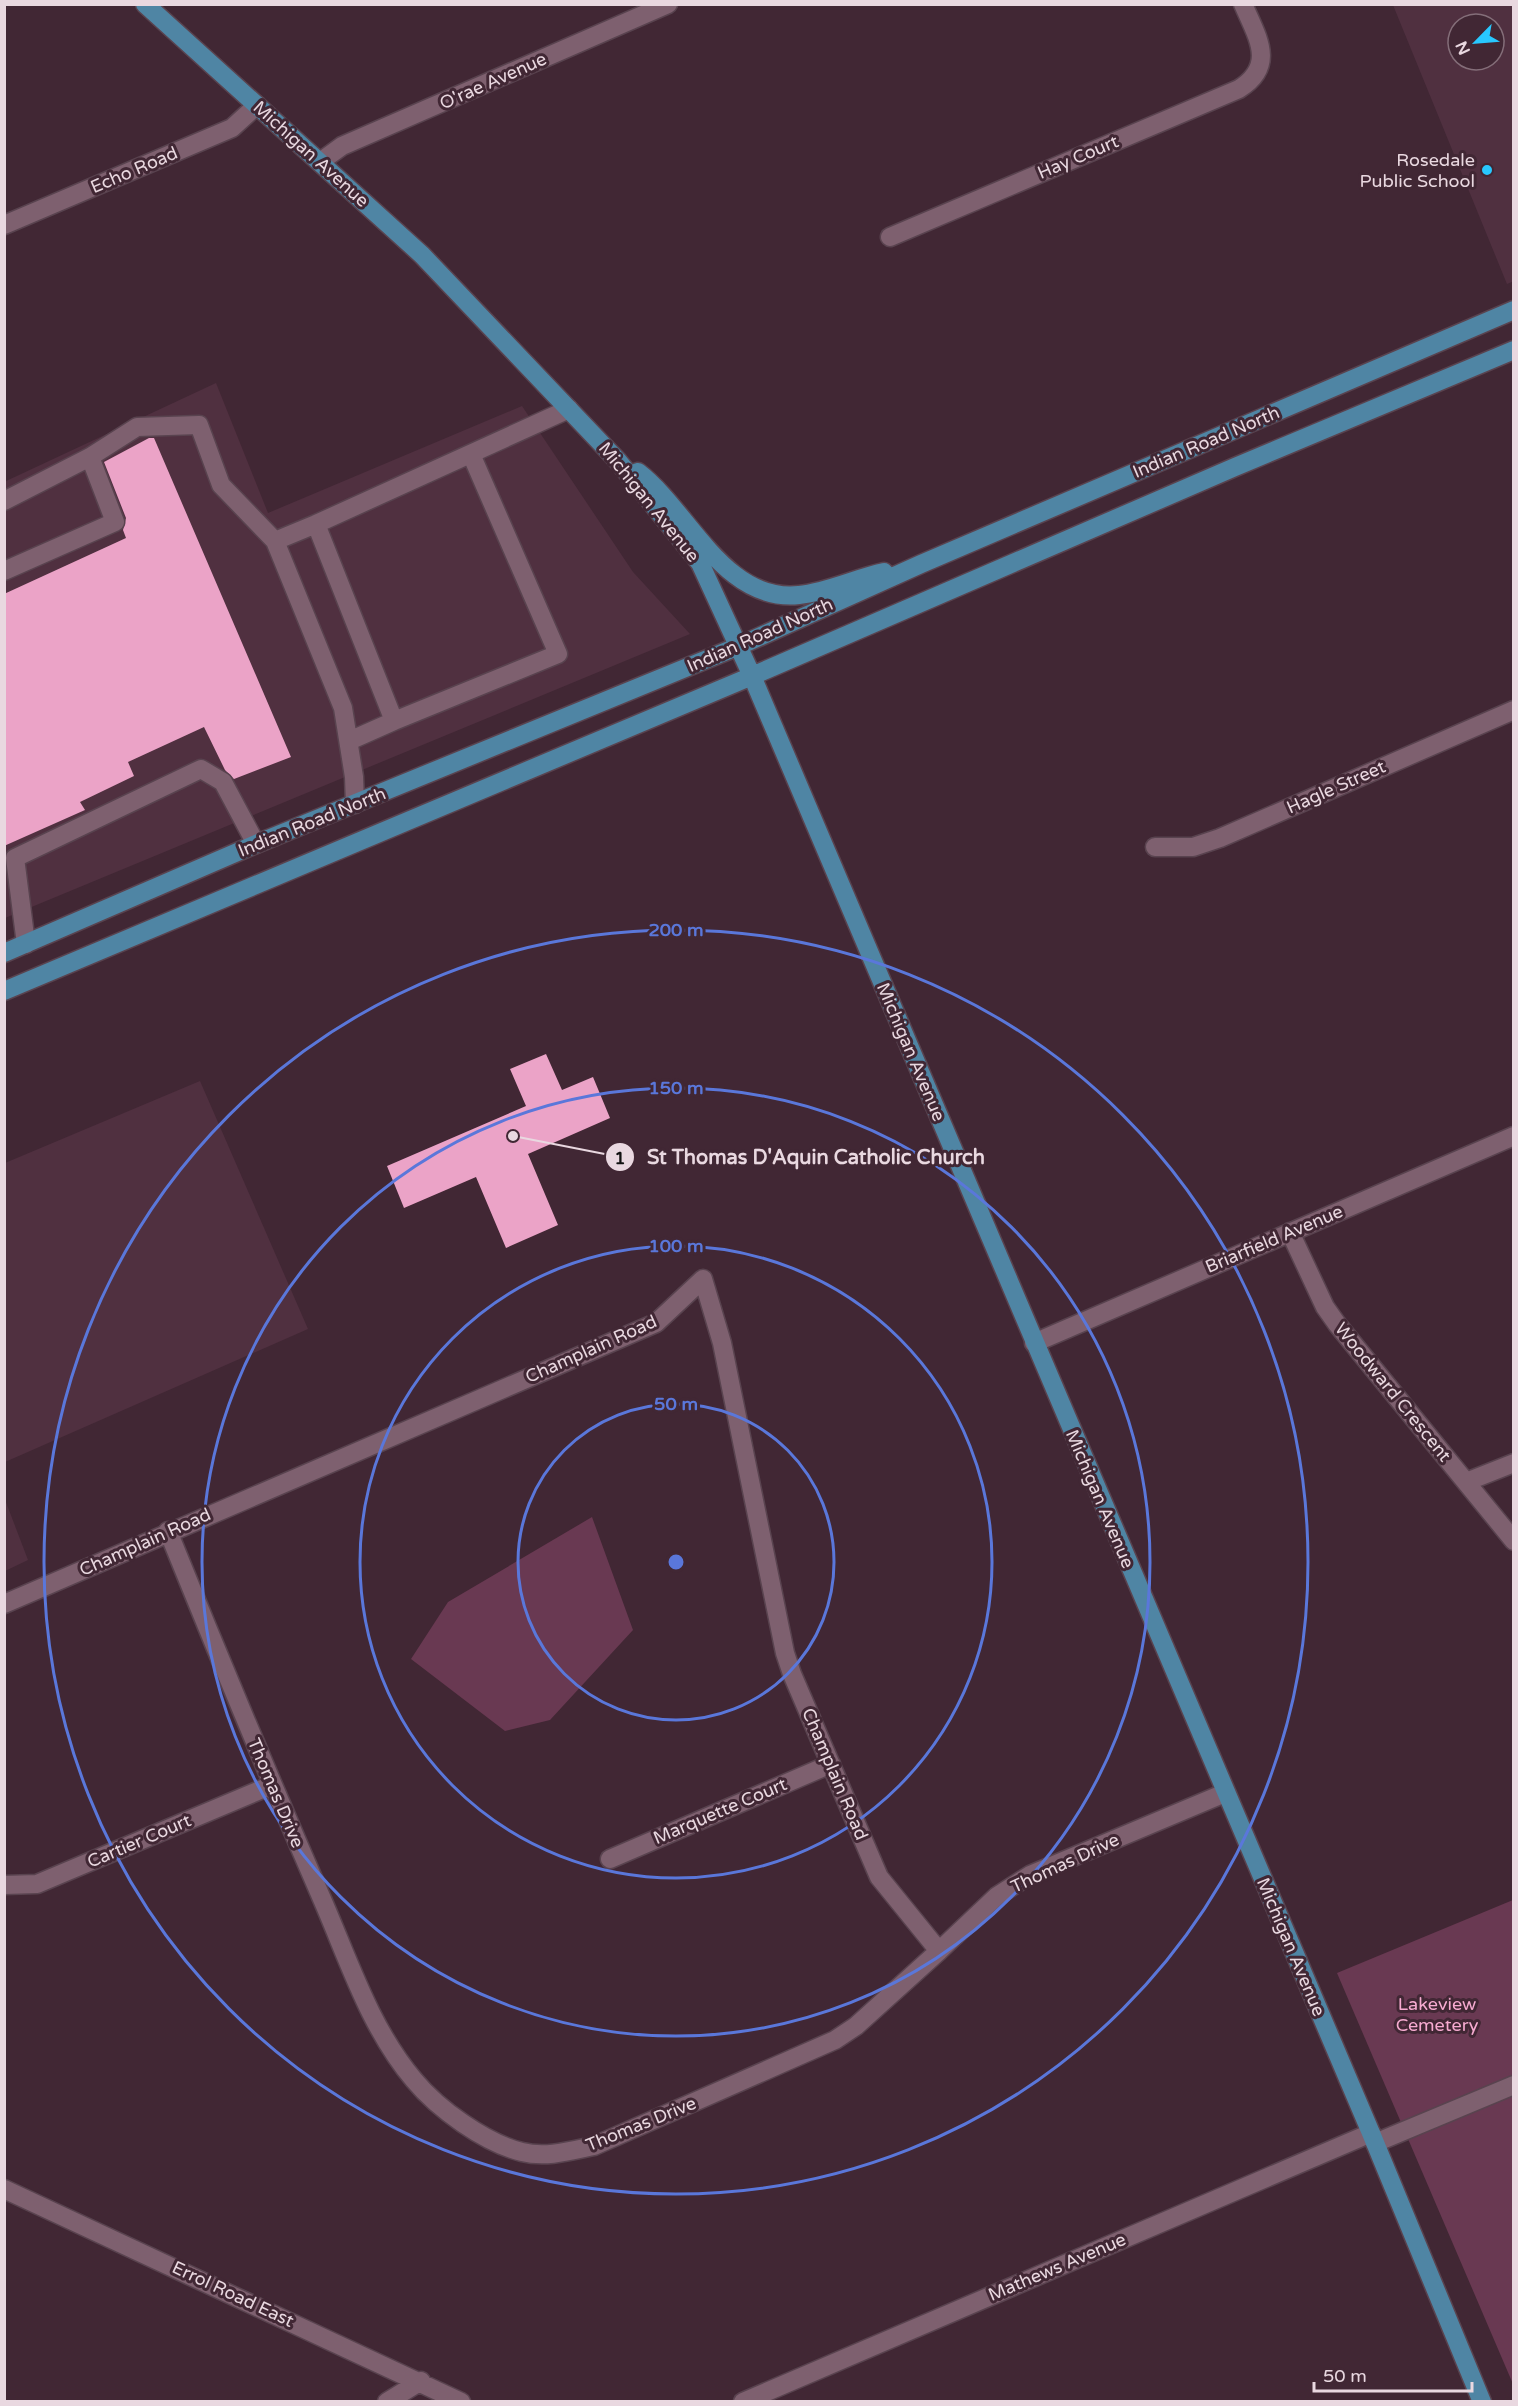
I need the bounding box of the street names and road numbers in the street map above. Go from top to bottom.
street label: O'rae Avenue [436,48,550,114]
street label: Michigan Avenue [249,96,373,212]
street label: Hay Court [1034,130,1122,184]
street label: Echo Road [87,142,181,198]
street label: Indian Road North [1129,401,1283,483]
street label: Michigan Avenue [594,437,704,567]
street label: Indian Road North [684,593,836,677]
street label: Hagle Street [1283,755,1389,819]
street label: Indian Road North [235,782,389,862]
street label: Michigan Avenue [872,979,950,1125]
street label: Briarfield Avenue [1202,1200,1346,1278]
street label: Champlain Road [522,1310,660,1388]
street label: Woodward Crescent [1330,1318,1456,1466]
street label: Michigan Avenue [1061,1426,1139,1572]
street label: Champlain Road [76,1503,214,1581]
street label: Champlain Road [797,1705,873,1843]
street label: Thomas Drive [243,1735,309,1851]
street label: Marquette Court [650,1773,790,1849]
street label: Cartier Court [84,1809,194,1873]
street label: Thomas Drive [1007,1828,1123,1898]
street label: Michigan Avenue [1252,1874,1330,2020]
street label: Thomas Drive [583,2092,699,2156]
street label: Mathews Avenue [985,2228,1129,2306]
street label: Errol Road East [169,2256,297,2332]

